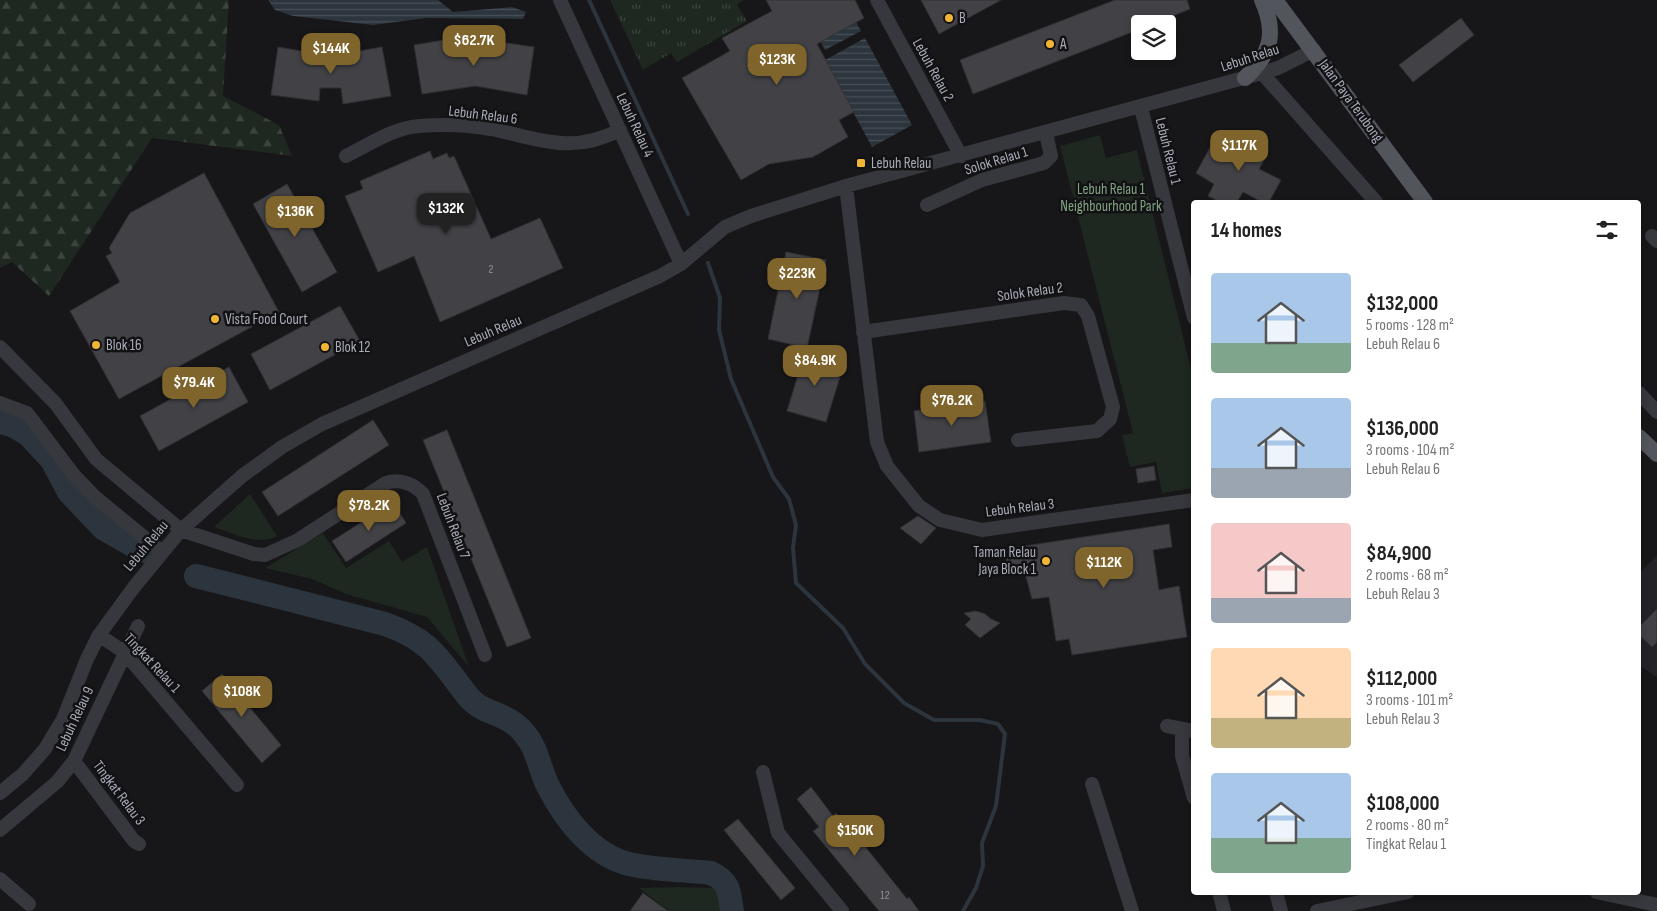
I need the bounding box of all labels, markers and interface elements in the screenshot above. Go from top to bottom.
place label: B [959,9,966,28]
marker: B [943,12,955,24]
map controls [1131,15,1176,60]
button: layers [1131,15,1176,60]
pin: $62.7K [433,24,515,67]
text: $62.7K [454,31,494,50]
pin: $144K [296,32,366,75]
street label: Lebuh Relau 2 [908,35,958,105]
place label: A [1059,35,1067,54]
marker: A [1044,38,1056,50]
text: $144K [312,39,350,58]
street label: Lebuh Relau [1218,40,1282,76]
pin: $123K [742,44,812,86]
text: $123K [759,50,795,69]
street label: Jalan Paya Terubong [1314,55,1388,146]
street label: Lebuh Relau 4 [612,90,658,160]
street label: Lebuh Relau 6 [447,101,519,129]
street label: Lebuh Relau 1 [1151,116,1186,187]
pin: $117K [1204,130,1274,172]
text: $117K [1221,136,1257,155]
street label: Solok Relau 1 [962,142,1031,180]
place label: Lebuh Relau [871,154,931,173]
marker: Lebuh Relau [855,157,867,169]
park label: Lebuh Relau 1 Neighbourhood Park [1060,180,1162,216]
pin: $132K [411,192,481,235]
pin: $136K [260,196,330,238]
text: $132K [428,199,464,218]
text: $136K [276,202,314,221]
icon: filters [1593,216,1621,244]
text: 14 homes [1211,218,1282,243]
pin: $223K [762,258,832,300]
house number: 2 [489,262,494,277]
text: $223K [778,264,816,283]
street label: Solok Relau 2 [996,278,1064,306]
text: $132,000 [1366,291,1438,316]
icon: home [1251,293,1311,353]
place label: Vista Food Court [225,310,308,329]
street label: Lebuh Relau [462,310,524,352]
marker: Vista Food Court [209,313,221,325]
text: 5 rooms · 128 m² [1366,316,1454,335]
text: Lebuh Relau 6 [1366,335,1440,354]
place label: Blok 16 [106,336,142,355]
place label: Blok 12 [335,338,370,357]
marker: Blok 16 [90,339,102,351]
marker: Blok 12 [319,341,331,353]
pin: $84.9K [774,344,856,387]
text: $84.9K [794,351,836,370]
pin: $79.4K [153,366,235,409]
text: $79.4K [173,373,215,392]
pin: $76.2K [911,384,993,427]
text: $76.2K [931,391,973,410]
text: $136,000 [1366,416,1439,441]
icon: home [1251,418,1311,478]
text: 3 rooms · 104 m² [1366,441,1454,460]
text: Lebuh Relau 6 [1366,460,1440,479]
pin: $78.2K [328,490,410,532]
street label: Lebuh Relau 7 [432,491,474,561]
street label: Lebuh Relau 3 [985,494,1055,522]
text: $78.2K [348,496,390,515]
street label: Lebuh Relau [119,517,173,575]
text: $84,900 [1366,541,1431,566]
place label: Taman Relau Jaya Block 1 [973,543,1037,579]
icon: home [1251,543,1311,603]
pin: $112K [1069,546,1139,589]
text: $112K [1086,553,1122,572]
marker: Taman Relau Jaya Block 1 [1040,555,1052,567]
text: 2 rooms · 68 m² [1366,566,1449,585]
text: Lebuh Relau 3 [1366,585,1440,604]
street label: Tingkat Relau 1 [119,629,185,697]
text: $112,000 [1366,666,1437,691]
icon: home [1251,668,1311,728]
pin: $108K [207,676,277,718]
text: $108K [223,682,261,701]
street label: Lebuh Relau 9 [52,684,98,754]
text: 3 rooms · 101 m² [1366,691,1453,710]
text: Lebuh Relau 3 [1366,710,1440,729]
street label: Tingkat Relau 3 [89,757,149,829]
text: $108,000 [1366,791,1440,816]
icon: home [1251,793,1311,853]
pin: $150K [820,814,890,857]
text: 2 rooms · 80 m² [1366,816,1449,835]
text: $150K [836,821,874,840]
text: Tingkat Relau 1 [1366,835,1446,854]
house number: 12 [880,888,890,903]

